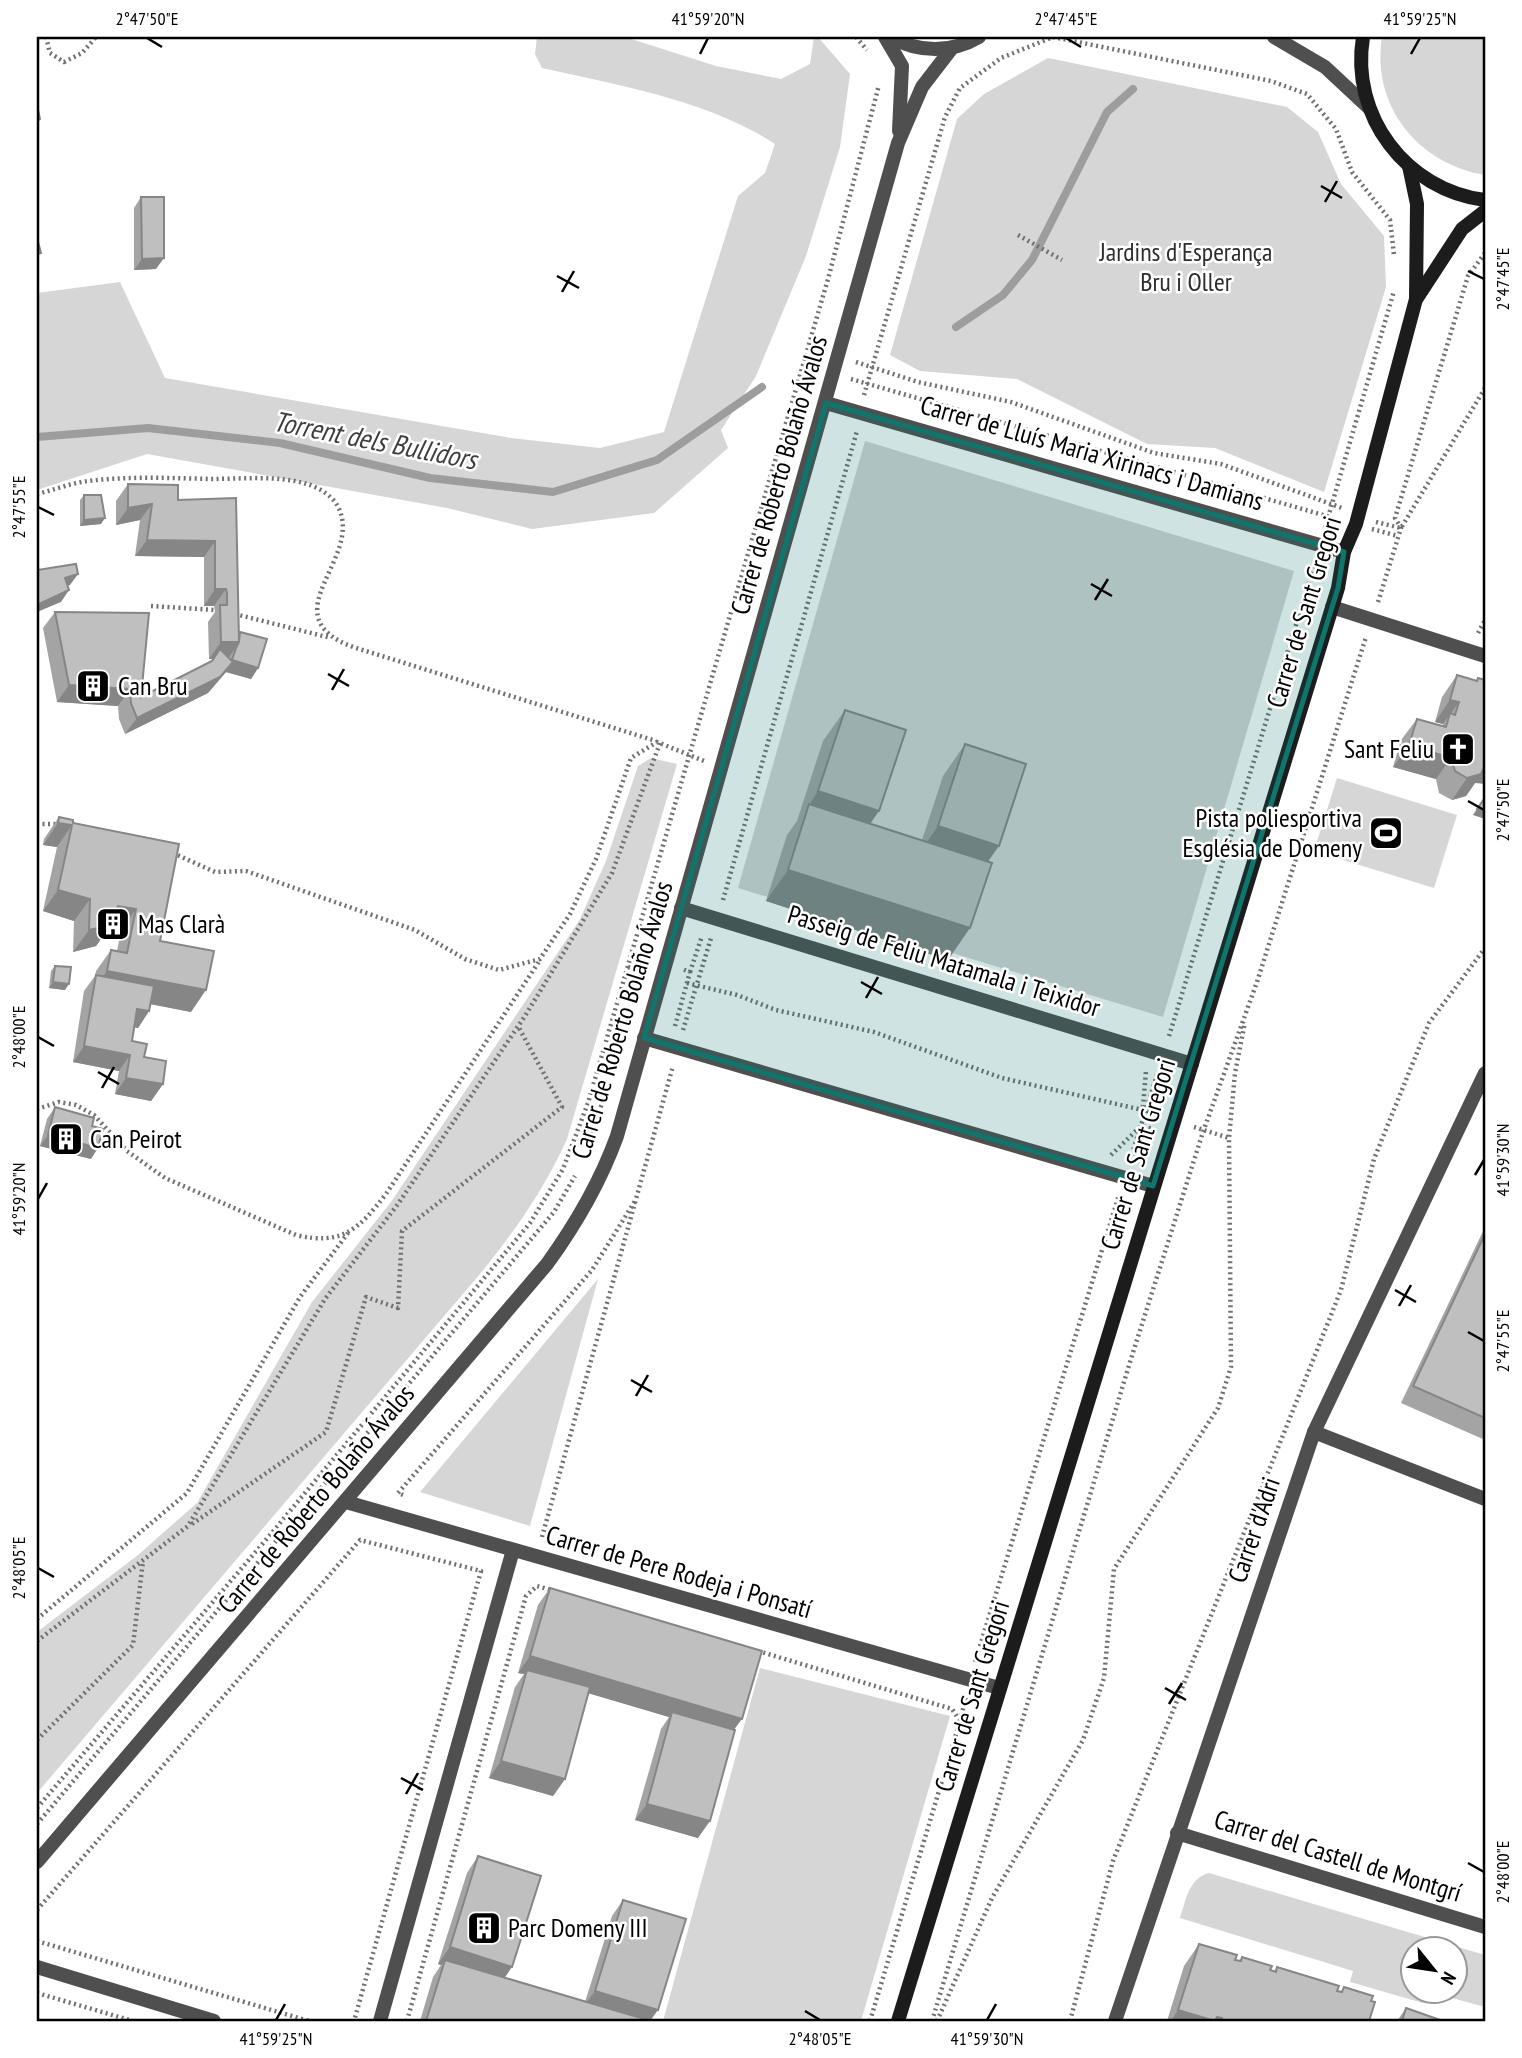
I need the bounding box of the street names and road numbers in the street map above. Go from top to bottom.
street label: Carrer de Roberto Bolaño Ávalos [723,332,834,618]
street label: Carrer de Lluís Maria Xirinacs i Damians [917,388,1267,517]
street label: Carrer de Sant Gregori [1259,512,1348,712]
street label: Carrer de Roberto Bolaño Ávalos [564,877,680,1163]
street label: Passeig de Feliu Matamala i Teixidor [784,897,1104,1024]
street label: Carrer de Sant Gregori [1093,1054,1182,1254]
street label: Carrer de Roberto Bolaño Ávalos [210,1377,421,1620]
street label: Carrer d'Adri [1220,1473,1287,1587]
street label: Carrer de Pere Rodeja i Ponsatí [542,1518,816,1625]
street label: Carrer de Sant Gregori [927,1596,1016,1796]
street label: Carrer del Castell de Montgrí [1210,1802,1466,1909]

